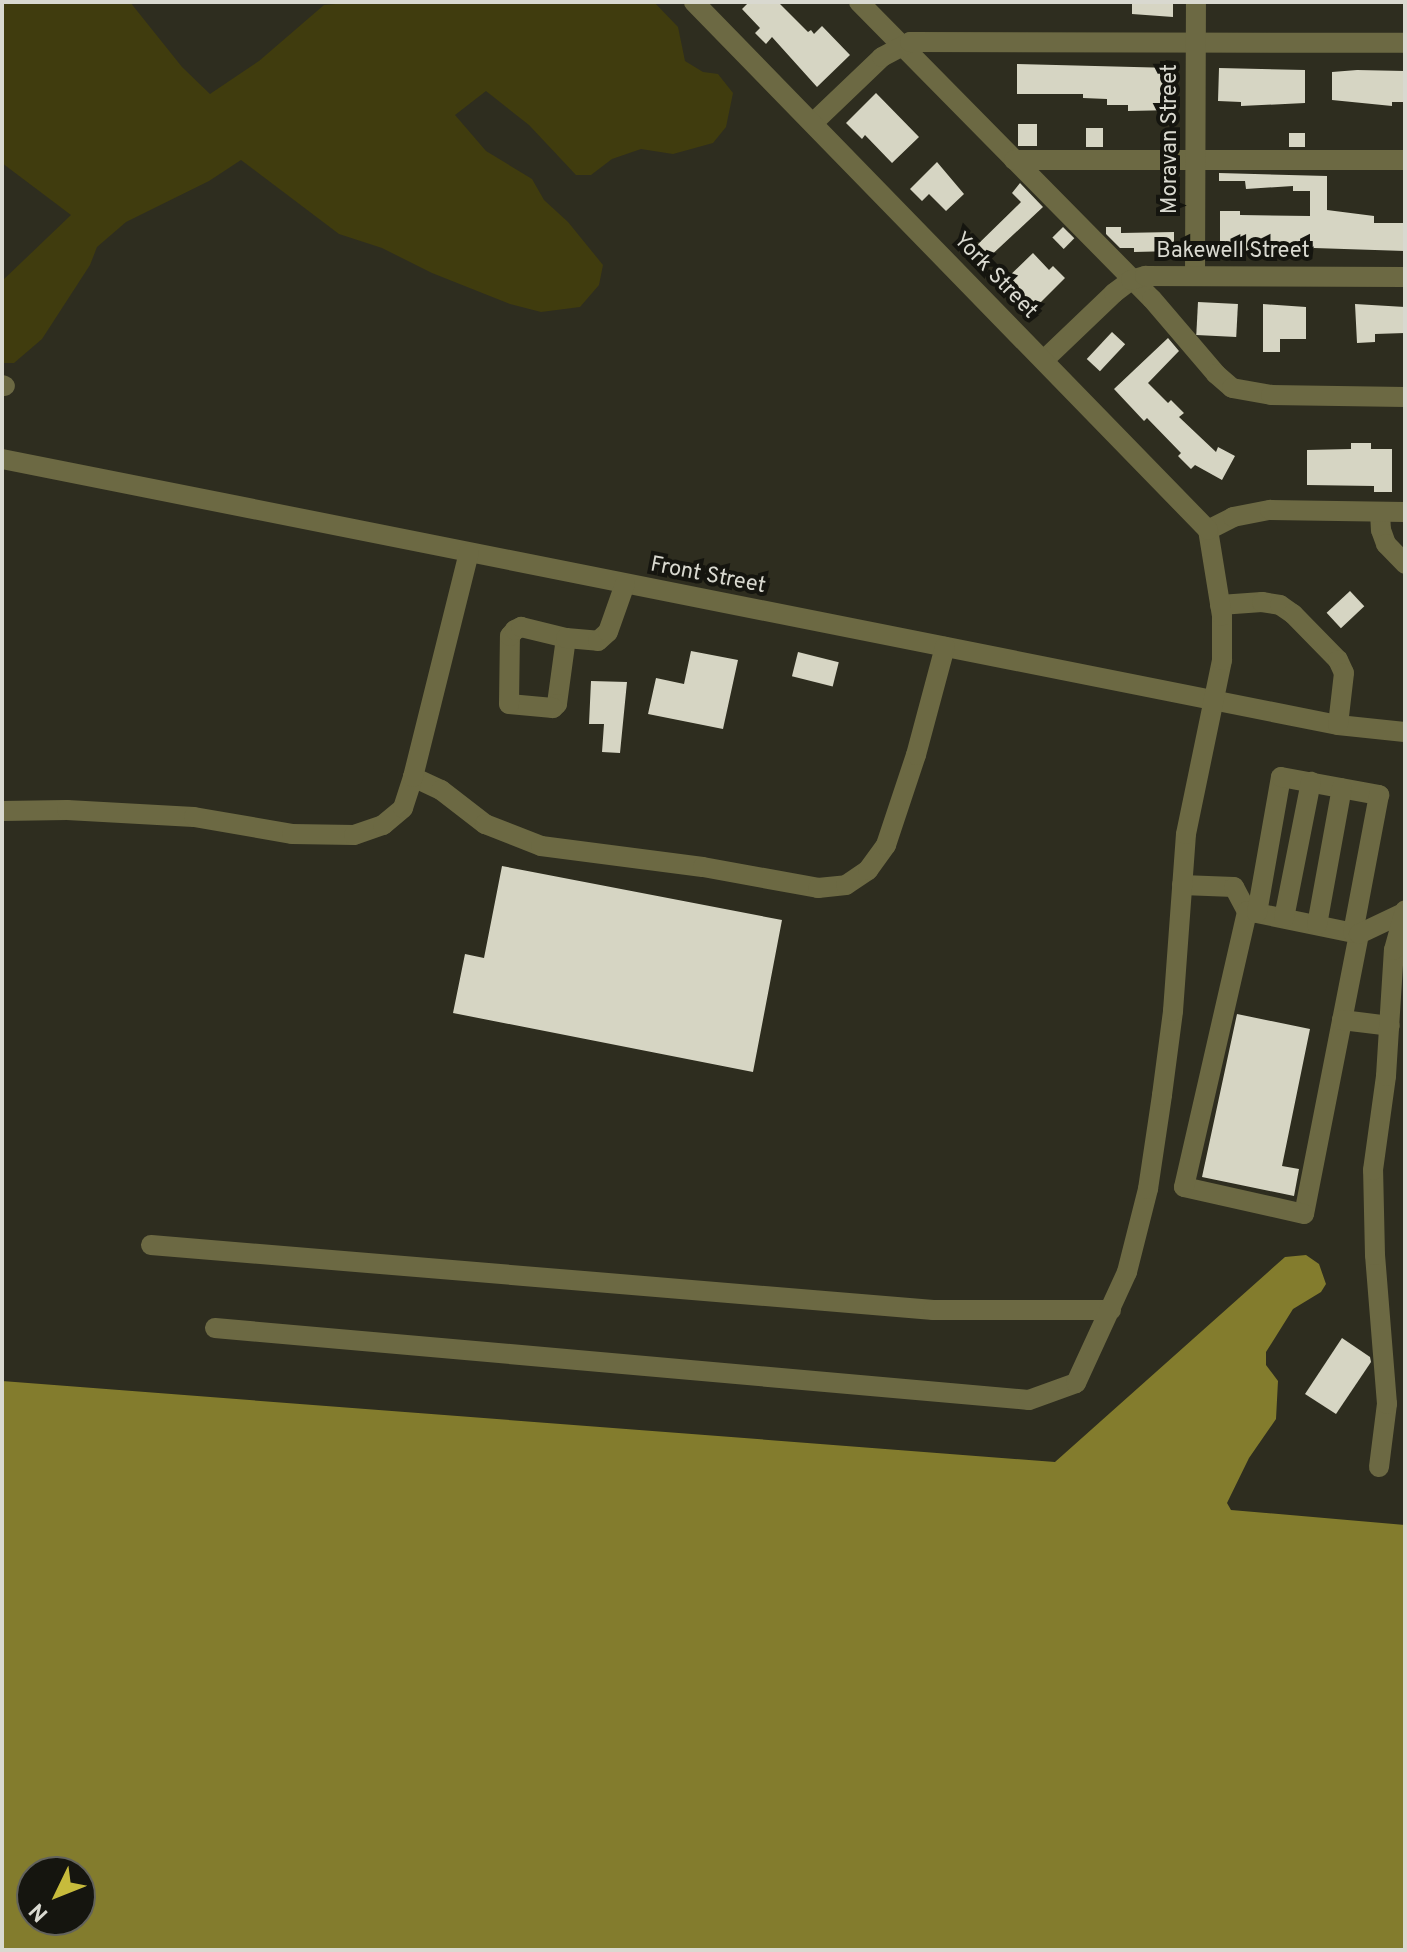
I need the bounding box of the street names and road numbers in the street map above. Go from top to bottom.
street label: Moravan Street [1158,64,1184,214]
street label: York Street [947,227,1043,325]
street label: Bakewell Street [1156,239,1310,265]
street label: Front Street [648,552,768,600]

